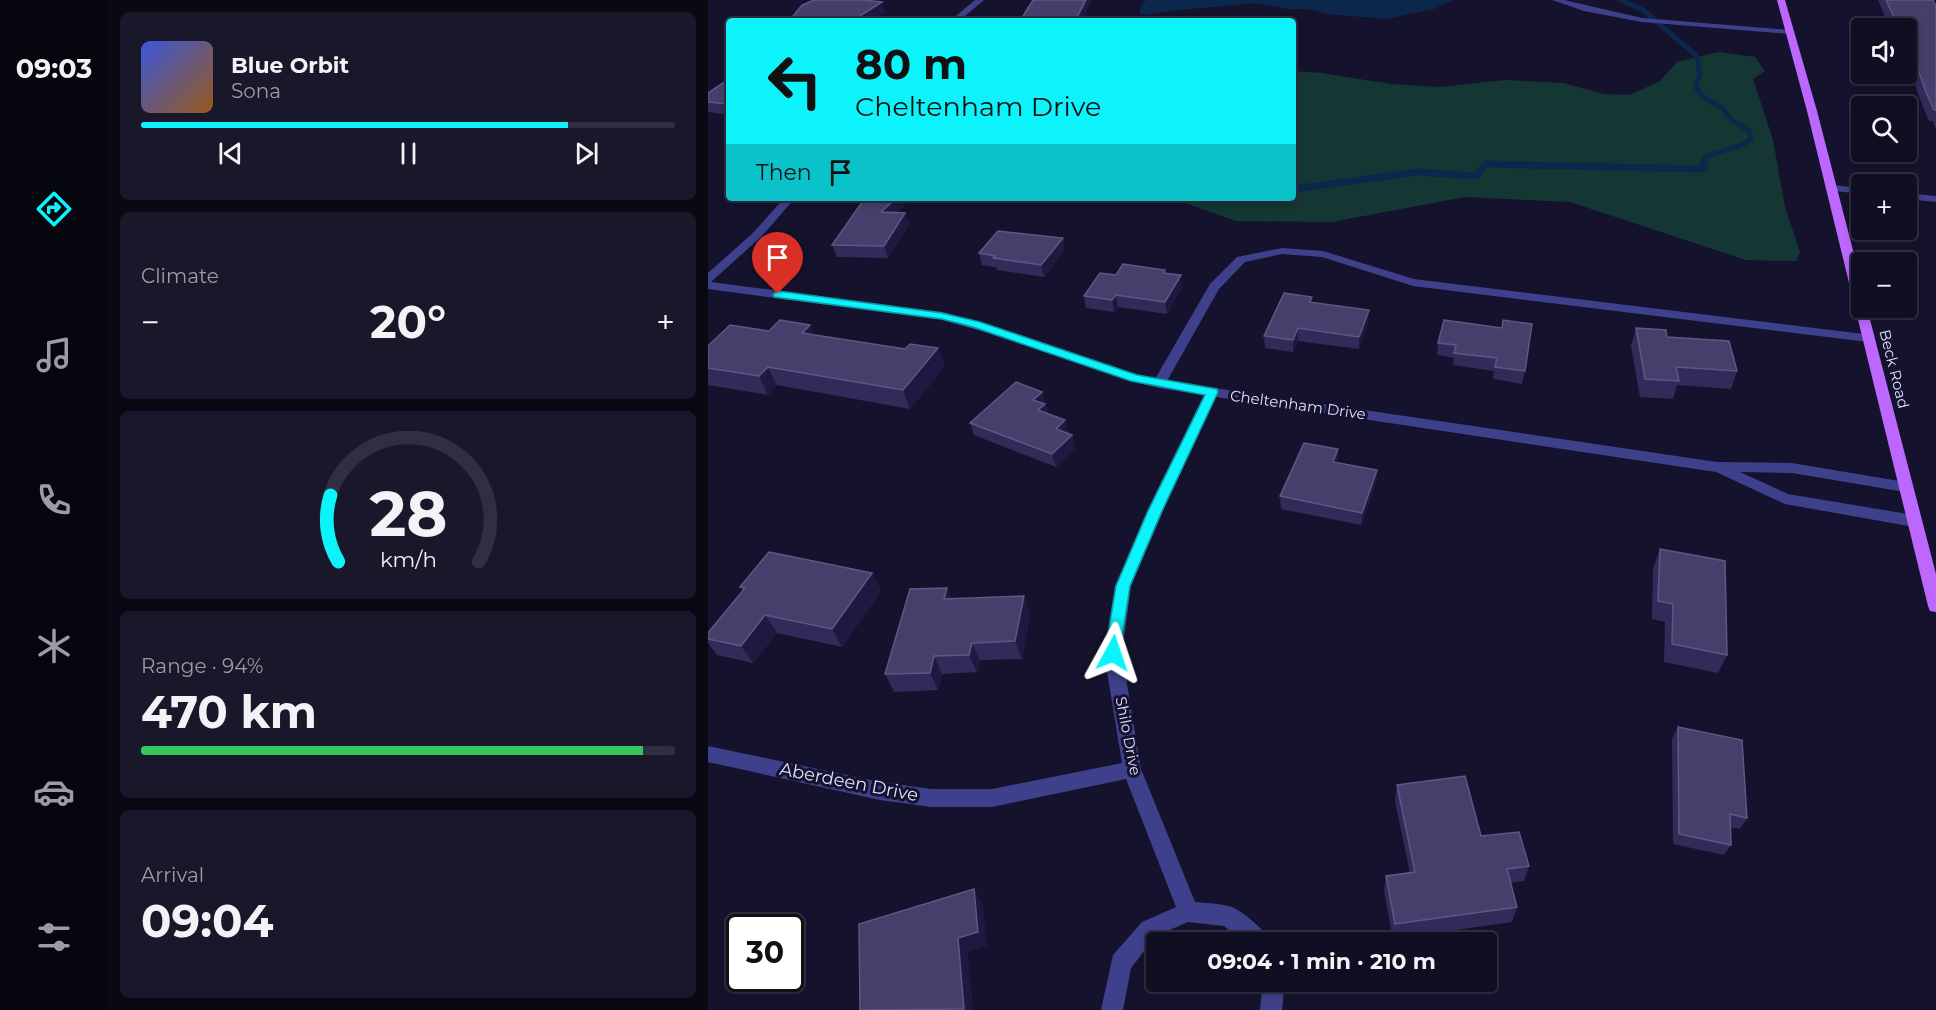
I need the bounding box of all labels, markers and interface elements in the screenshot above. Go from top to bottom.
map controls [1851,18,1917,318]
button: sound [1851,18,1917,84]
text: 80 m [855,38,967,90]
icon: left [756,42,834,120]
text: 09:03 [16,52,92,85]
text: Blue Orbit [231,52,349,79]
text: Sona [231,79,281,103]
text: Cheltenham Drive [855,90,1101,123]
button: search [1851,96,1917,162]
icon: previous [214,137,247,170]
icon: pause [392,137,425,170]
icon: next [570,137,603,170]
icon: arrive [824,156,857,189]
text: Then [756,159,812,186]
button: + [1851,174,1917,240]
icon: directions [33,188,75,230]
pin [752,232,803,294]
icon: arrive [761,241,794,274]
button: − [1851,252,1917,318]
text: Climate [141,264,219,288]
text: 20° [370,294,446,349]
text: − [141,302,160,342]
text: + [656,302,675,342]
street label: Beck Road [1875,327,1913,410]
icon: music [33,334,75,376]
street label: Cheltenham Drive [1229,386,1367,423]
text: 28 [369,476,447,552]
icon: phone [33,479,75,521]
text: km/h [379,546,437,572]
position arrow [1081,621,1145,685]
icon: climate [33,625,75,667]
text: Range · 94% [141,654,263,678]
text: 470 km [141,684,317,739]
street label: Shilo Drive [1112,695,1145,777]
street label: Aberdeen Drive [778,758,920,806]
icon: car [33,771,75,813]
text: Arrival [141,863,204,887]
text: 09:04 [141,893,274,948]
speed limit sign: 30 [726,914,804,992]
icon: filters [33,916,75,958]
text: 09:04 · 1 min · 210 m [1207,948,1436,975]

